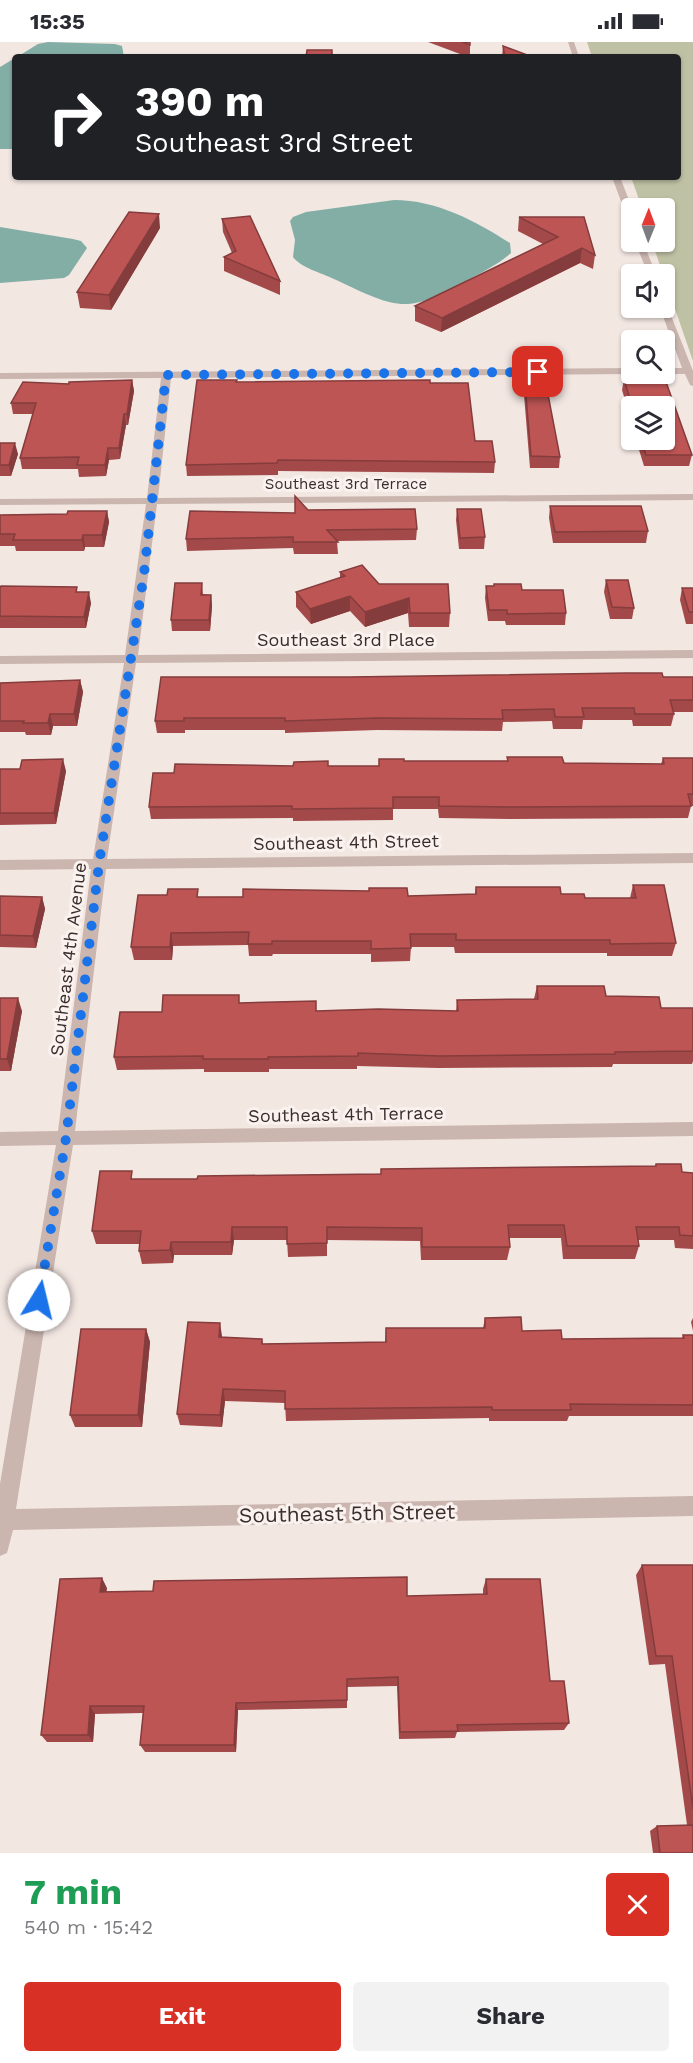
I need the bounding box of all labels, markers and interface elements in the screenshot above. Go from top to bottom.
text: 15:35 [30,9,85,34]
text: 390 m [135,77,264,126]
icon: right [36,78,114,156]
text: Southeast 3rd Street [135,127,413,159]
north arrow [621,198,675,252]
map controls [621,198,675,450]
button: sound [621,264,675,318]
button: search [621,330,675,384]
pin [512,346,563,397]
icon: arrive [521,355,554,388]
button: layers [621,396,675,450]
street label: Southeast 3rd Terrace [265,475,427,493]
street label: Southeast 3rd Place [257,629,435,650]
street label: Southeast 4th Street [253,830,440,854]
street label: Southeast 4th Avenue [46,861,90,1057]
street label: Southeast 4th Terrace [248,1102,444,1126]
position arrow [7,1268,71,1332]
street label: Southeast 5th Street [239,1499,456,1527]
text: 7 min [24,1871,122,1913]
button: close [606,1873,669,1936]
text: 540 m · 15:42 [24,1915,153,1939]
button: Exit [24,1982,341,2051]
button: Share [353,1982,669,2051]

